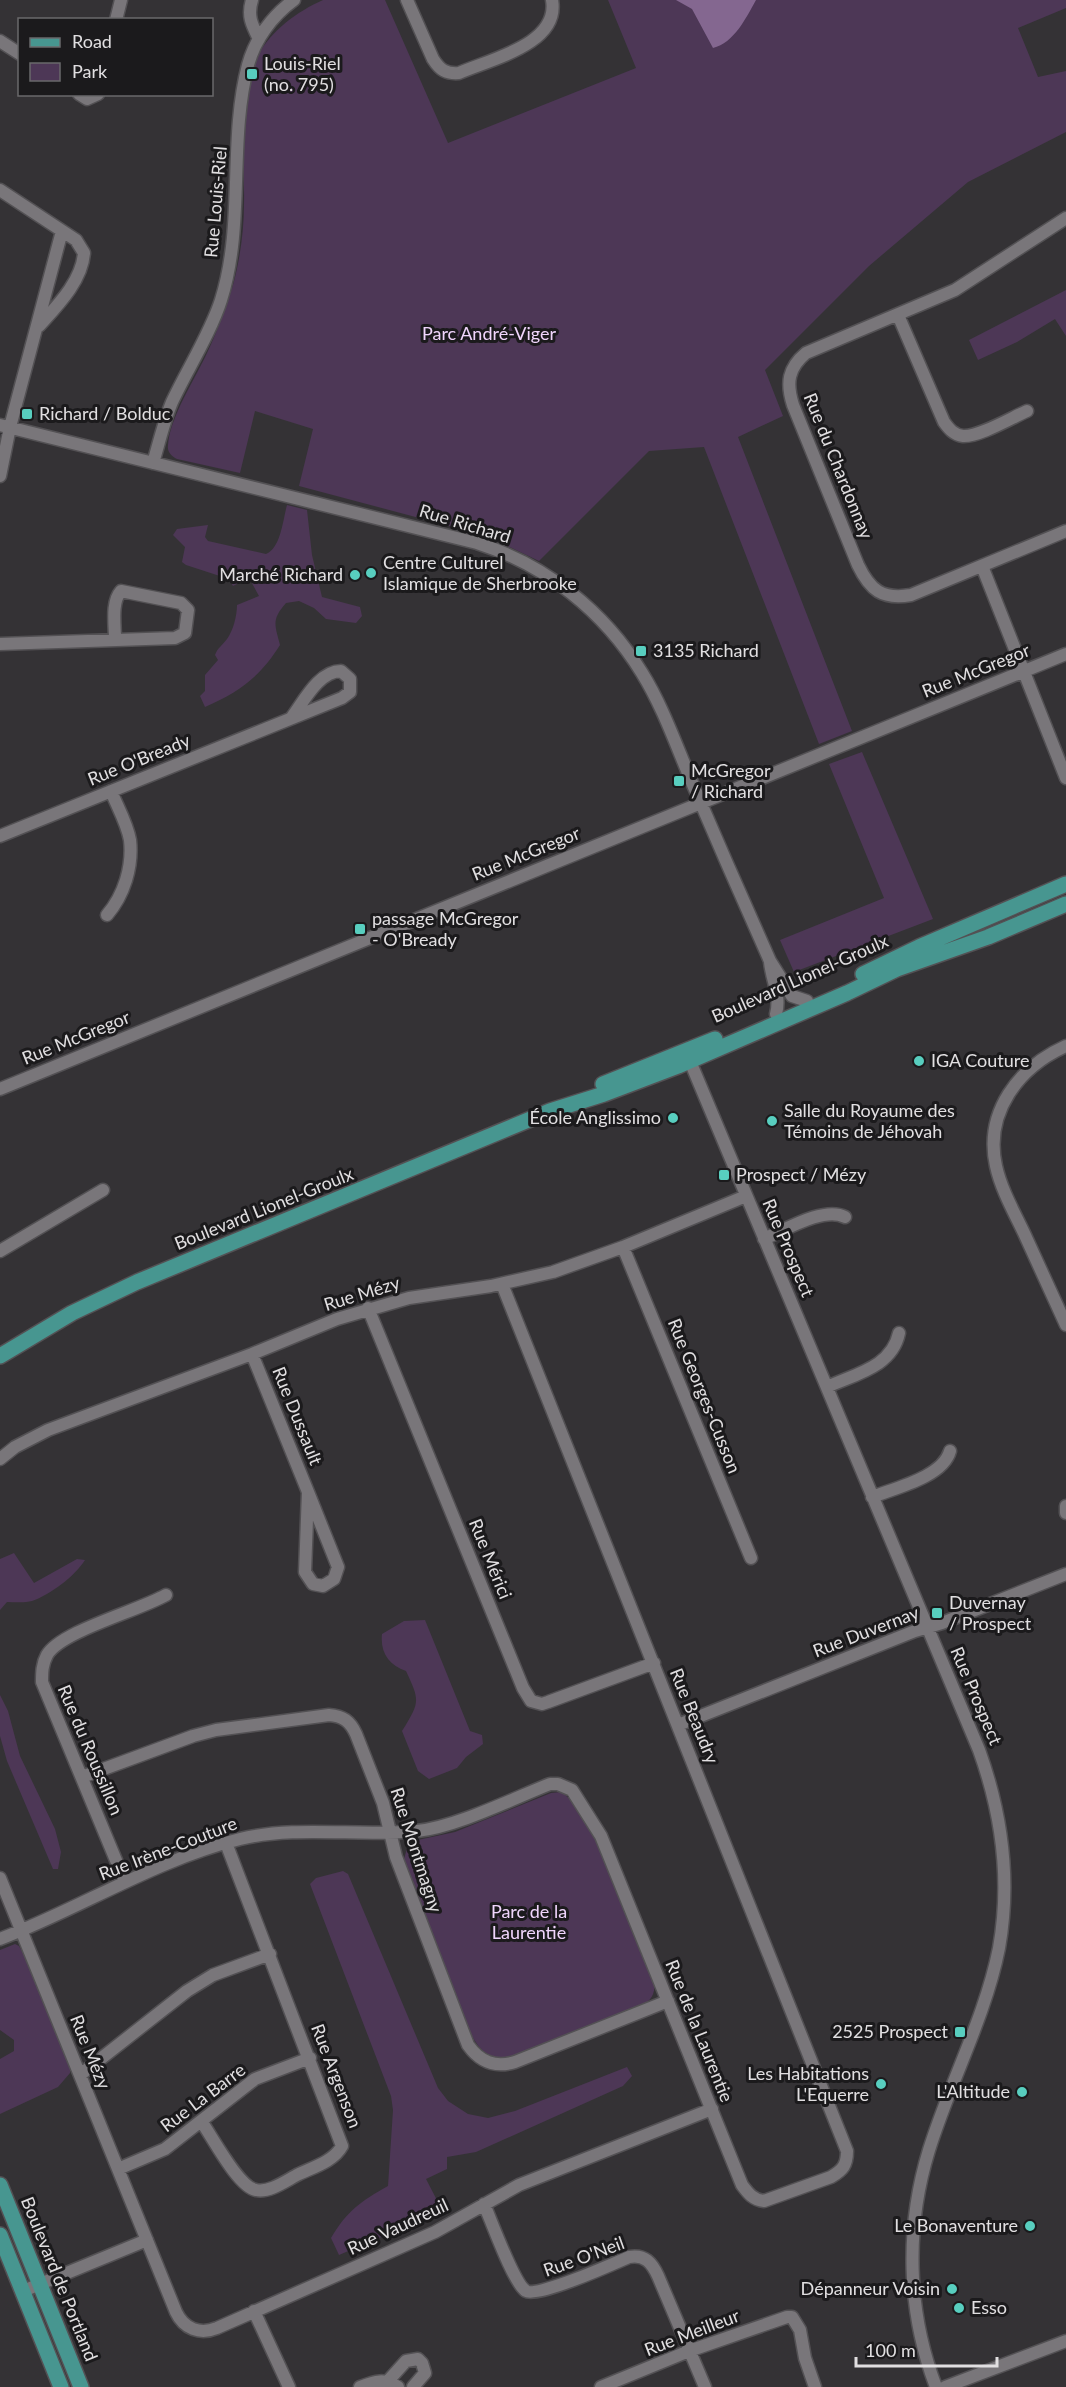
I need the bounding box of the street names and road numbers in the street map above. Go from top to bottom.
street label: Rue Louis-Riel [199,145,231,259]
street label: Rue du Chardonnay [800,389,878,542]
street label: Rue Richard [417,499,514,547]
street label: Rue McGregor [918,638,1033,702]
street label: Rue O'Bready [84,728,194,790]
street label: Rue McGregor [468,821,583,885]
street label: Boulevard Lionel-Groulx [708,929,891,1027]
street label: Rue McGregor [18,1005,133,1069]
street label: Boulevard Lionel-Groulx [171,1162,356,1254]
street label: Rue Prospect [758,1195,820,1301]
street label: Rue Mézy [321,1271,403,1315]
street label: Rue Georges-Cusson [664,1315,746,1476]
street label: Rue Dussault [268,1363,328,1468]
street label: Rue Mérici [465,1515,517,1602]
street label: Rue Duvernay [810,1601,922,1661]
street label: Rue Prospect [946,1643,1008,1749]
street label: Rue Beaudry [666,1665,724,1767]
street label: Rue du Roussillon [54,1681,128,1818]
street label: Rue Montmagny [386,1784,448,1916]
street label: Rue Irène-Couture [95,1812,240,1885]
street label: Rue de la Laurentie [661,1956,738,2105]
street label: Rue Mézy [66,2011,116,2093]
street label: Rue Argenson [307,2020,367,2131]
street label: Rue La Barre [156,2058,249,2136]
street label: Boulevard de Portland [17,2193,103,2364]
street label: Rue Vaudreuil [344,2193,451,2259]
street label: Rue O'Neil [540,2231,627,2281]
street label: Rue Meilleur [641,2304,743,2360]

